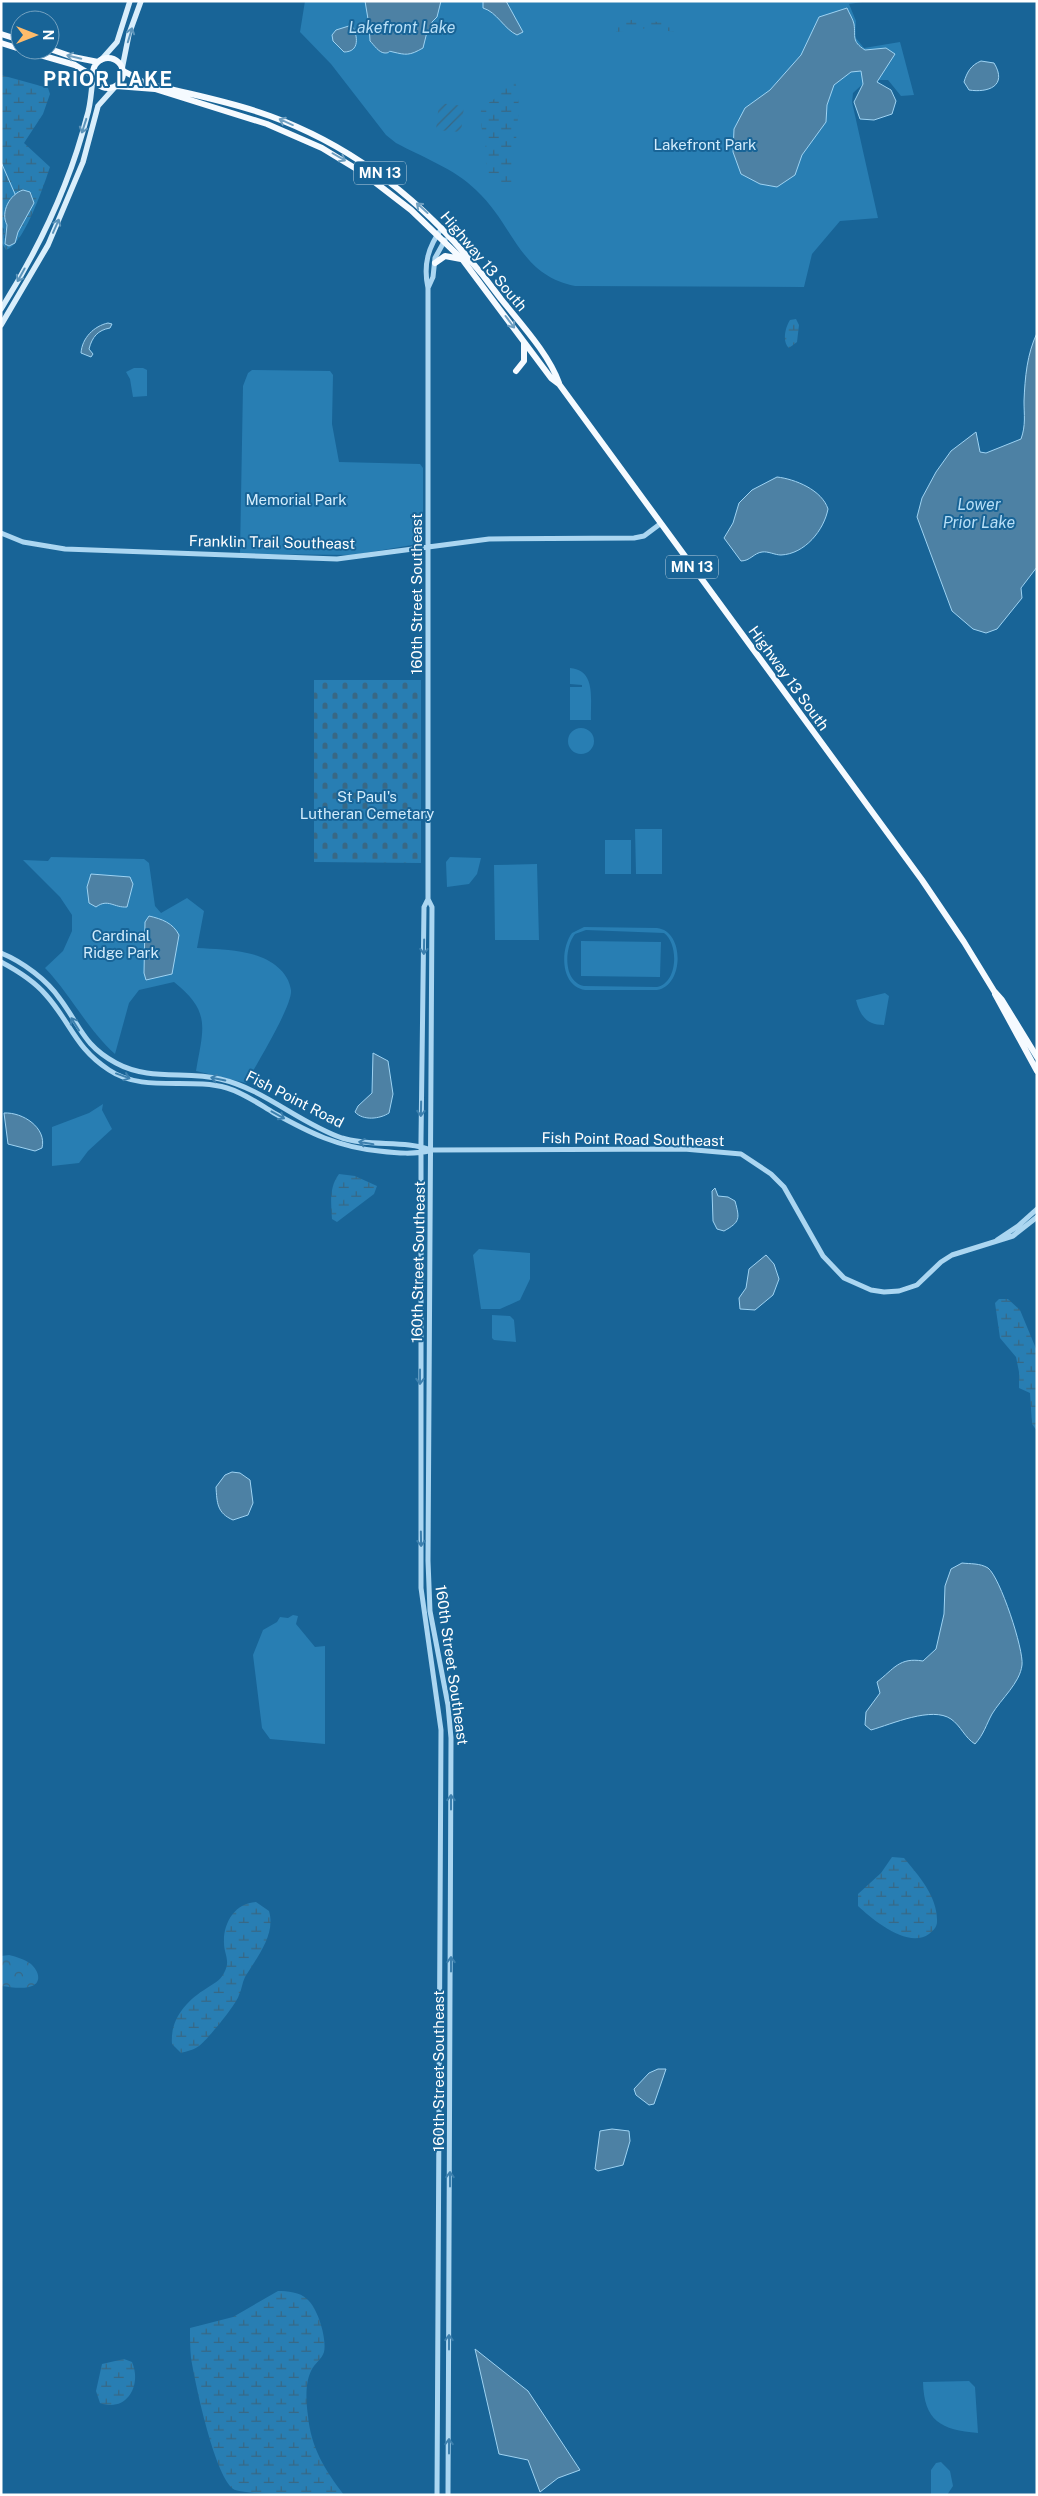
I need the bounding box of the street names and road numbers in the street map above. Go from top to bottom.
road number: MN 13 [354,162,406,184]
street label: Highway 13 South [437,208,531,314]
street label: 160th Street Southeast [408,513,425,675]
street label: Franklin Trail Southeast [189,532,355,552]
road number: MN 13 [666,556,718,578]
street label: Highway 13 South [745,622,833,734]
street label: Fish Point Road [243,1067,347,1131]
street label: Fish Point Road Southeast [541,1129,725,1149]
street label: 160th Street Southeast [408,1181,428,1343]
street label: 160th Street Southeast [432,1584,472,1746]
street label: 160th Street Southeast [430,1990,447,2152]

